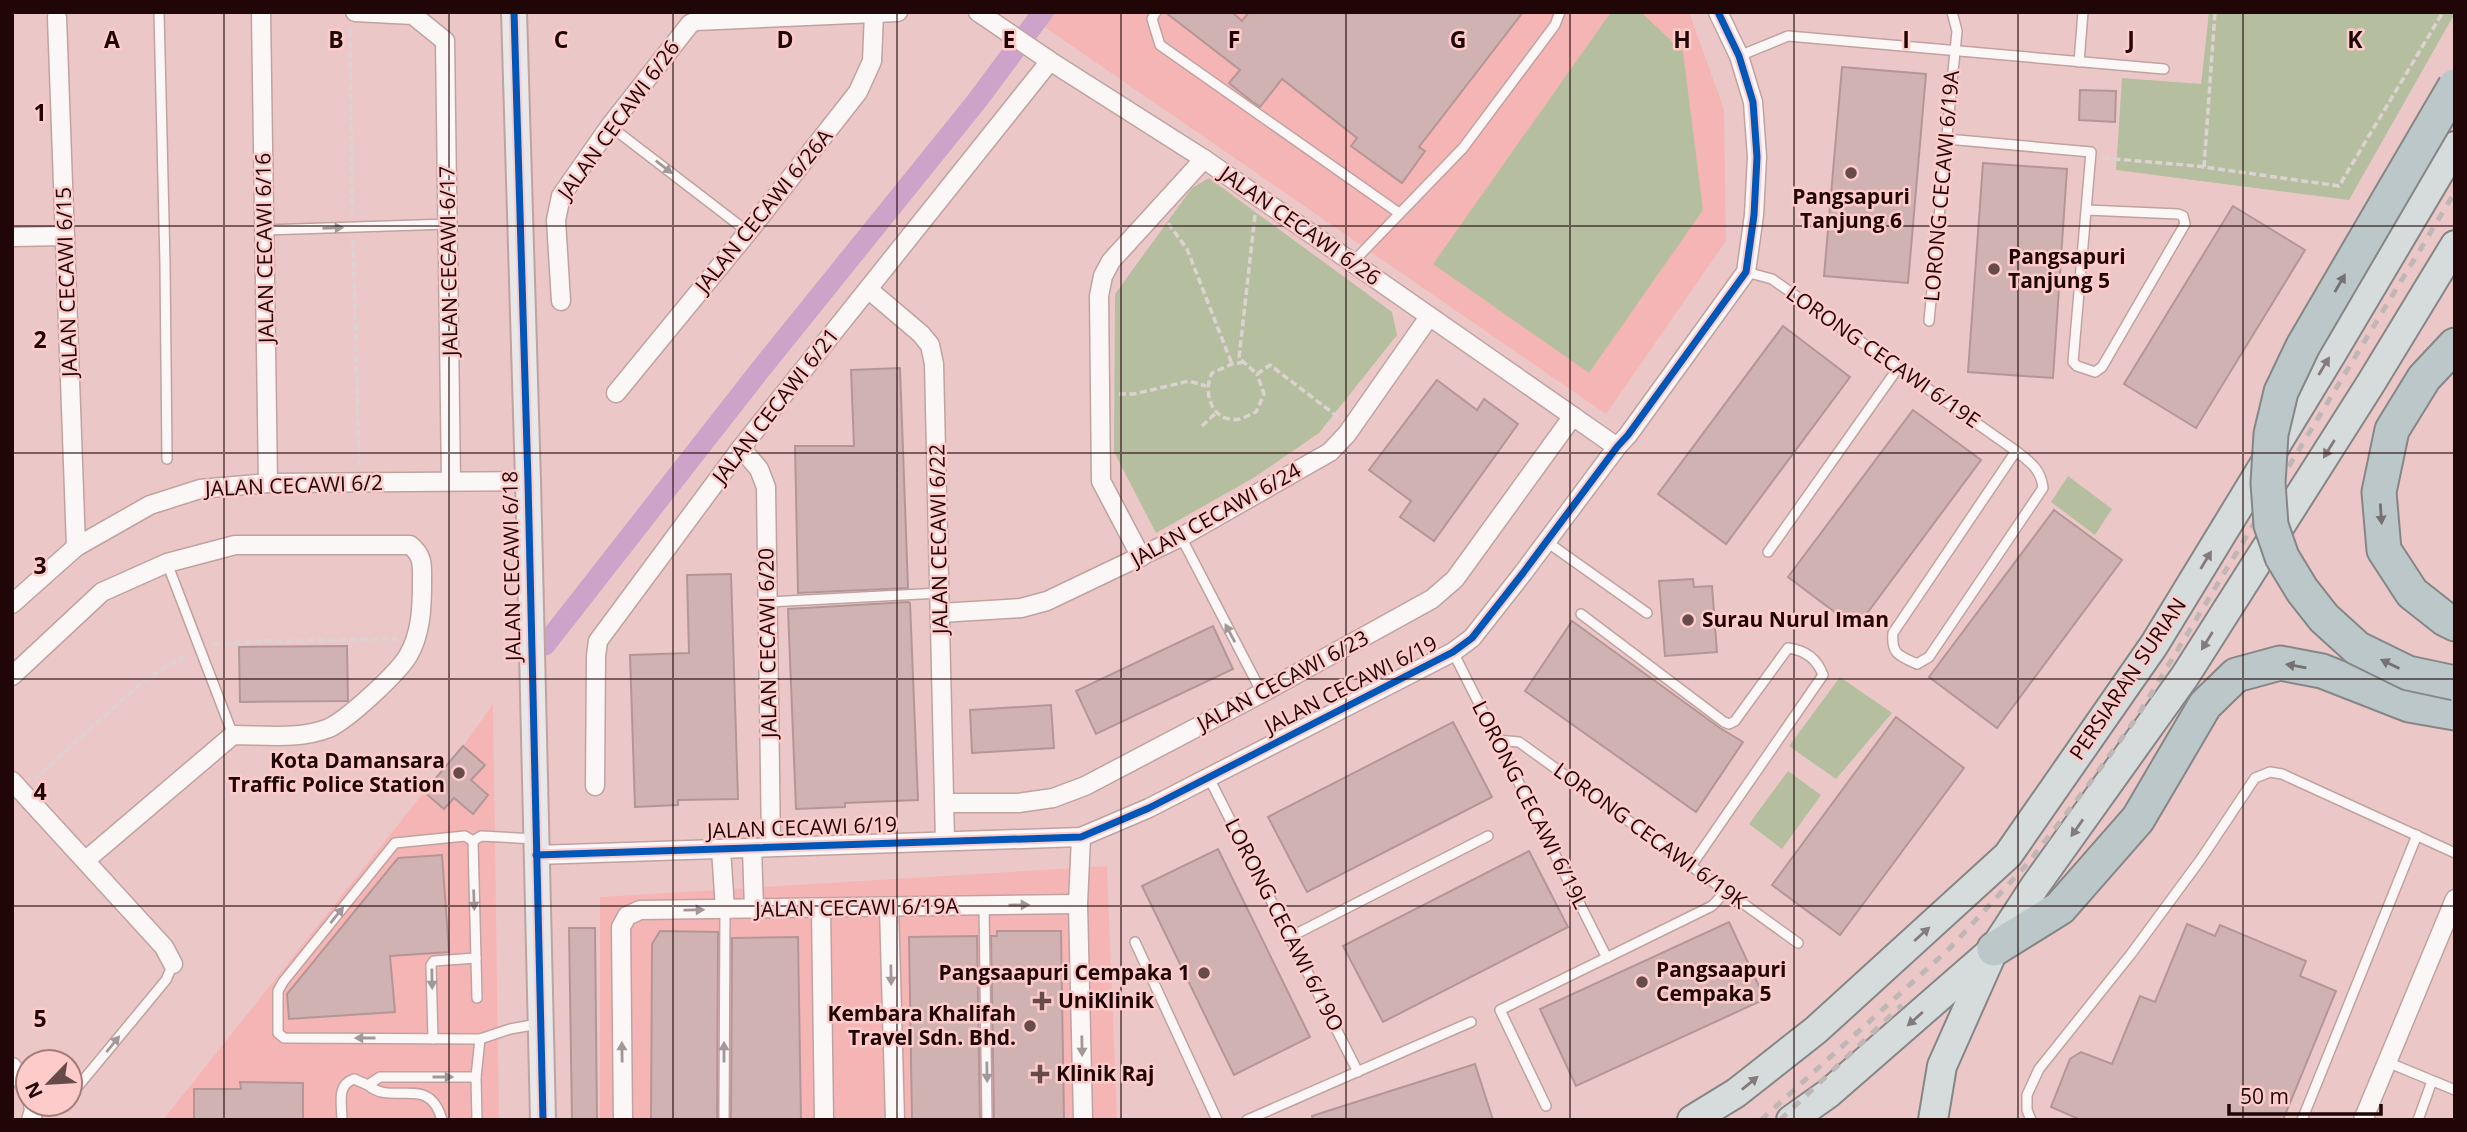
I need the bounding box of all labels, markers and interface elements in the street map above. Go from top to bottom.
text: A [104,23,120,55]
text: B [328,23,344,55]
text: D [776,23,794,55]
text: E [1003,23,1015,55]
text: F [1228,23,1240,55]
text: G [1450,23,1466,55]
text: H [1673,23,1691,55]
text: I [1902,23,1910,55]
text: J [2125,23,2135,55]
text: K [2347,23,2363,55]
street label: JALAN CECAWI 6/26 [553,36,685,204]
street label: LORONG CECAWI 6/19A [1917,68,1965,303]
text: 1 [33,96,47,128]
street label: JALAN CECAWI 6/26A [687,122,839,300]
street label: JALAN CECAWI 6/16 [248,153,280,345]
street label: JALAN CECAWI 6/26 [1213,158,1387,291]
one-way arrow [655,160,673,175]
marker: Pangsapuri Tanjung 6 [1843,165,1859,181]
street label: JALAN CECAWI 6/17 [432,166,464,358]
place label: Pangsapuri Tanjung 6 [1792,182,1910,234]
street label: JALAN CECAWI 6/15 [49,186,83,380]
one-way arrow [322,222,344,233]
place label: Pangsapuri Tanjung 5 [2008,242,2126,294]
marker: Pangsapuri Tanjung 5 [1986,261,2002,277]
one-way arrow [2334,273,2346,292]
street label: LORONG CECAWI 6/19E [1781,279,1986,434]
street label: JALAN CECAWI 6/21 [704,322,845,491]
text: 2 [33,323,47,355]
one-way arrow [2318,356,2331,376]
one-way arrow [2322,439,2335,459]
street label: JALAN CECAWI 6/22 [922,444,954,636]
street label: JALAN CECAWI 6/24 [1124,456,1306,573]
street label: JALAN CECAWI 6/2 [202,468,384,502]
street label: JALAN CECAWI 6/18 [495,471,527,663]
one-way arrow [2376,503,2387,525]
street label: JALAN CECAWI 6/20 [751,548,783,740]
text: 3 [33,549,47,581]
one-way arrow [2199,550,2212,570]
street label: PERSIARAN SURIAN [2062,592,2192,765]
place label: Surau Nurul Iman [1702,605,1889,633]
marker: Surau Nurul Iman [1680,612,1696,628]
street label: JALAN CECAWI 6/23 [1190,623,1373,738]
one-way arrow [1225,623,1236,643]
street label: JALAN CECAWI 6/19 [1258,628,1442,741]
one-way arrow [2200,631,2213,651]
one-way arrow [2380,658,2400,670]
one-way arrow [2285,660,2307,671]
street label: LORONG CECAWI 6/19L [1466,696,1596,913]
place label: Kota Damansara Traffic Police Station [228,746,445,798]
street label: LORONG CECAWI 6/19K [1549,756,1753,915]
marker: Kota Damansara Traffic Police Station [451,765,467,781]
text: 4 [33,775,47,807]
street label: JALAN CECAWI 6/19 [704,810,898,844]
street label: LORONG CECAWI 6/19O [1219,813,1351,1036]
one-way arrow [2070,819,2084,837]
one-way arrow [469,889,480,911]
street label: JALAN CECAWI 6/19A [753,891,960,923]
one-way arrow [1009,899,1031,911]
one-way arrow [683,904,705,916]
one-way arrow [329,906,344,923]
one-way arrow [1913,927,1930,942]
place label: Pangsaapuri Cempaka 5 [1656,955,1786,1007]
place label: Pangsaapuri Cempaka 1 [939,958,1190,986]
one-way arrow [885,964,897,986]
marker: Pangsaapuri Cempaka 1 [1196,965,1212,981]
one-way arrow [426,968,437,990]
marker: Pangsaapuri Cempaka 5 [1634,974,1650,990]
place label: UniKlinik [1058,986,1155,1014]
marker: UniKlinik [1032,991,1052,1011]
place label: Kembara Khalifah Travel Sdn. Bhd. [828,999,1016,1051]
text: 5 [33,1002,47,1034]
one-way arrow [1907,1011,1924,1026]
marker: Kembara Khalifah Travel Sdn. Bhd. [1022,1018,1038,1034]
one-way arrow [354,1032,376,1044]
one-way arrow [106,1035,121,1053]
one-way arrow [1076,1035,1087,1057]
one-way arrow [616,1040,628,1062]
one-way arrow [718,1040,730,1062]
north arrow [14,1048,84,1118]
place label: Klinik Raj [1056,1059,1154,1087]
one-way arrow [981,1061,993,1083]
marker: Klinik Raj [1030,1064,1050,1084]
one-way arrow [432,1071,454,1083]
scale bar [2229,1072,2381,1116]
one-way arrow [1741,1076,1758,1091]
text: N [19,1078,49,1103]
text: 50 m [2240,1082,2289,1110]

